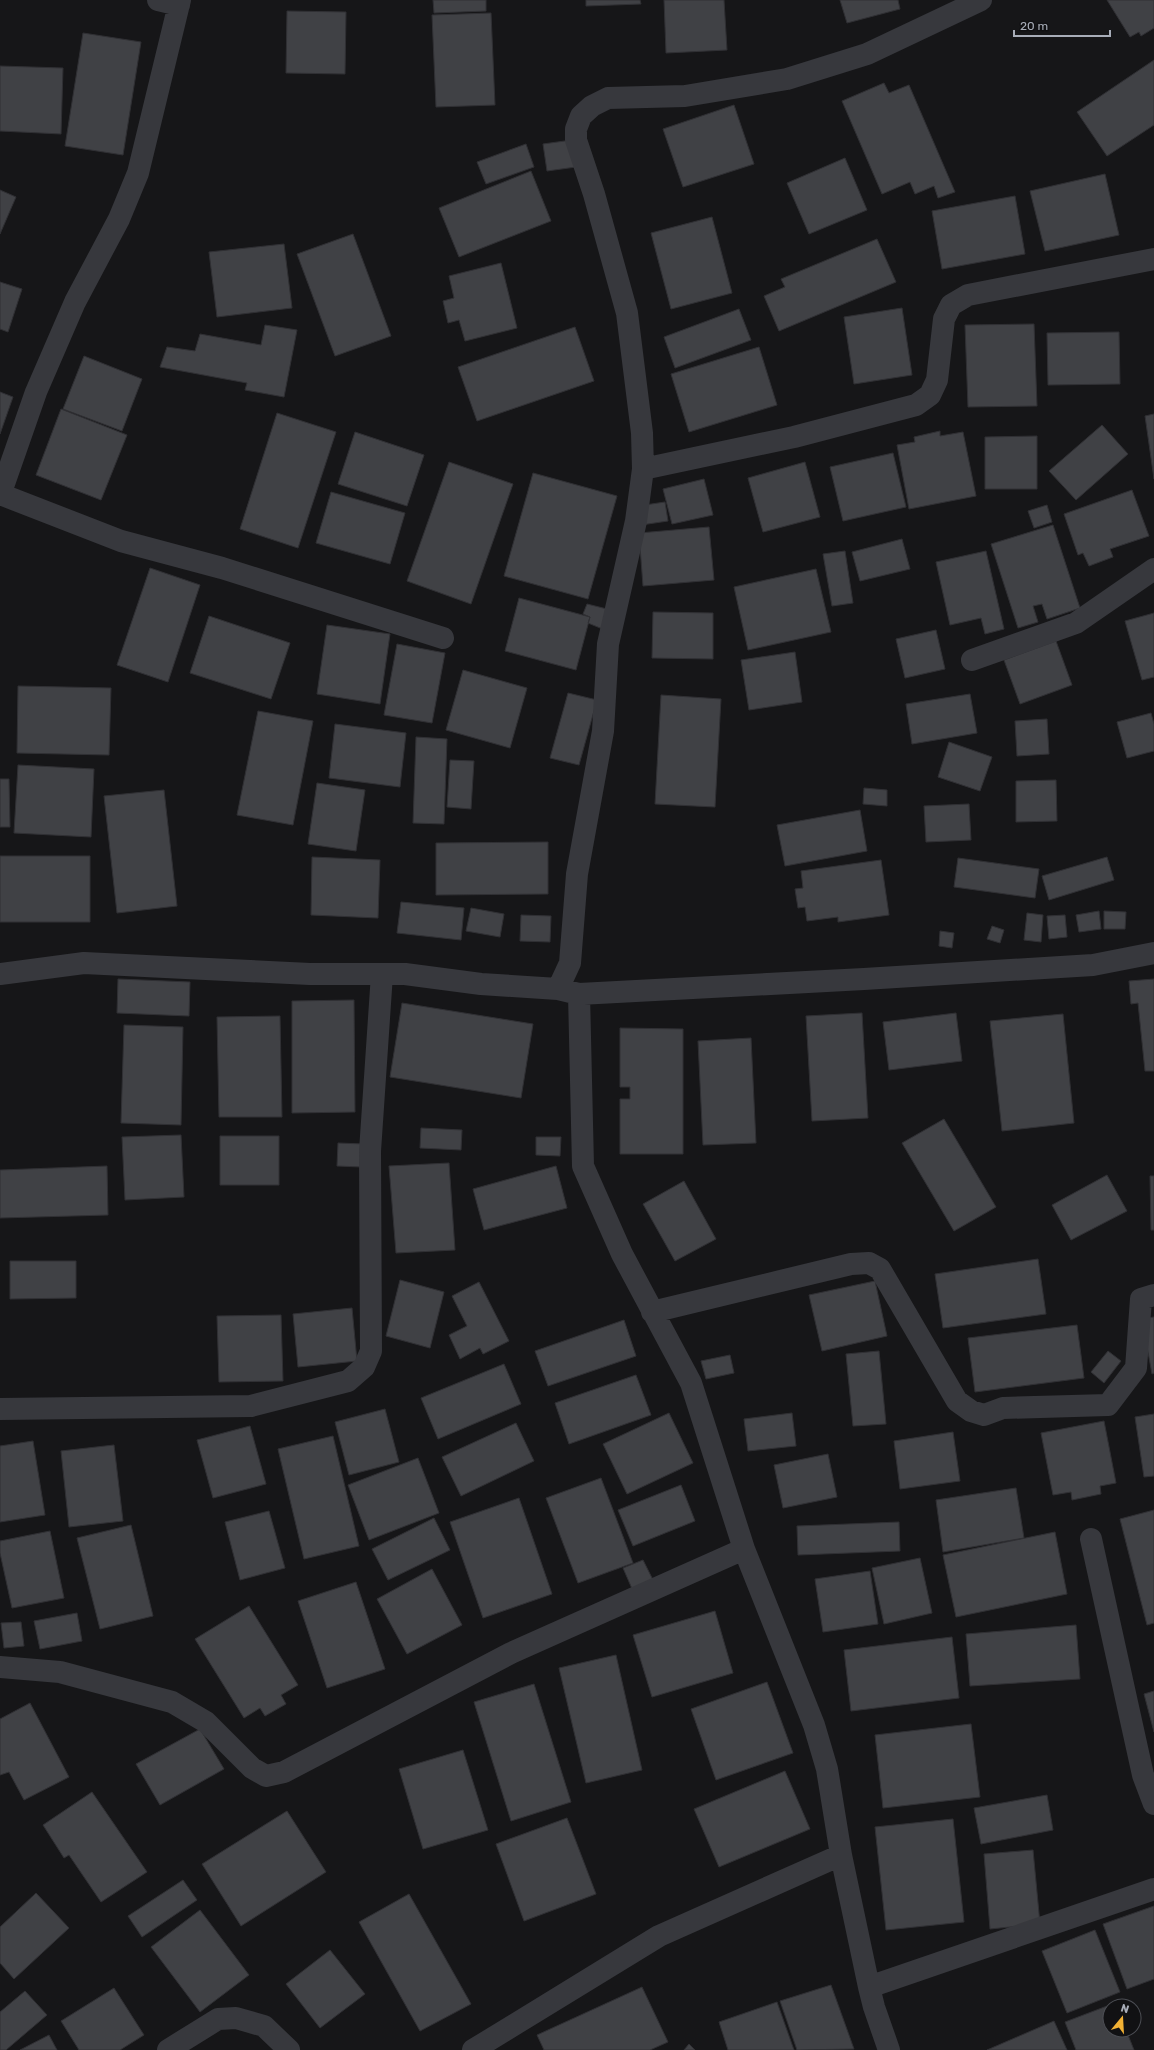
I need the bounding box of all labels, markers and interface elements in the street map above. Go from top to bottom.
scale bar [1014,12,1110,38]
text: 20 m [1020,19,1048,33]
north arrow [1102,1998,1142,2038]
text: N [1119,2002,1131,2016]

